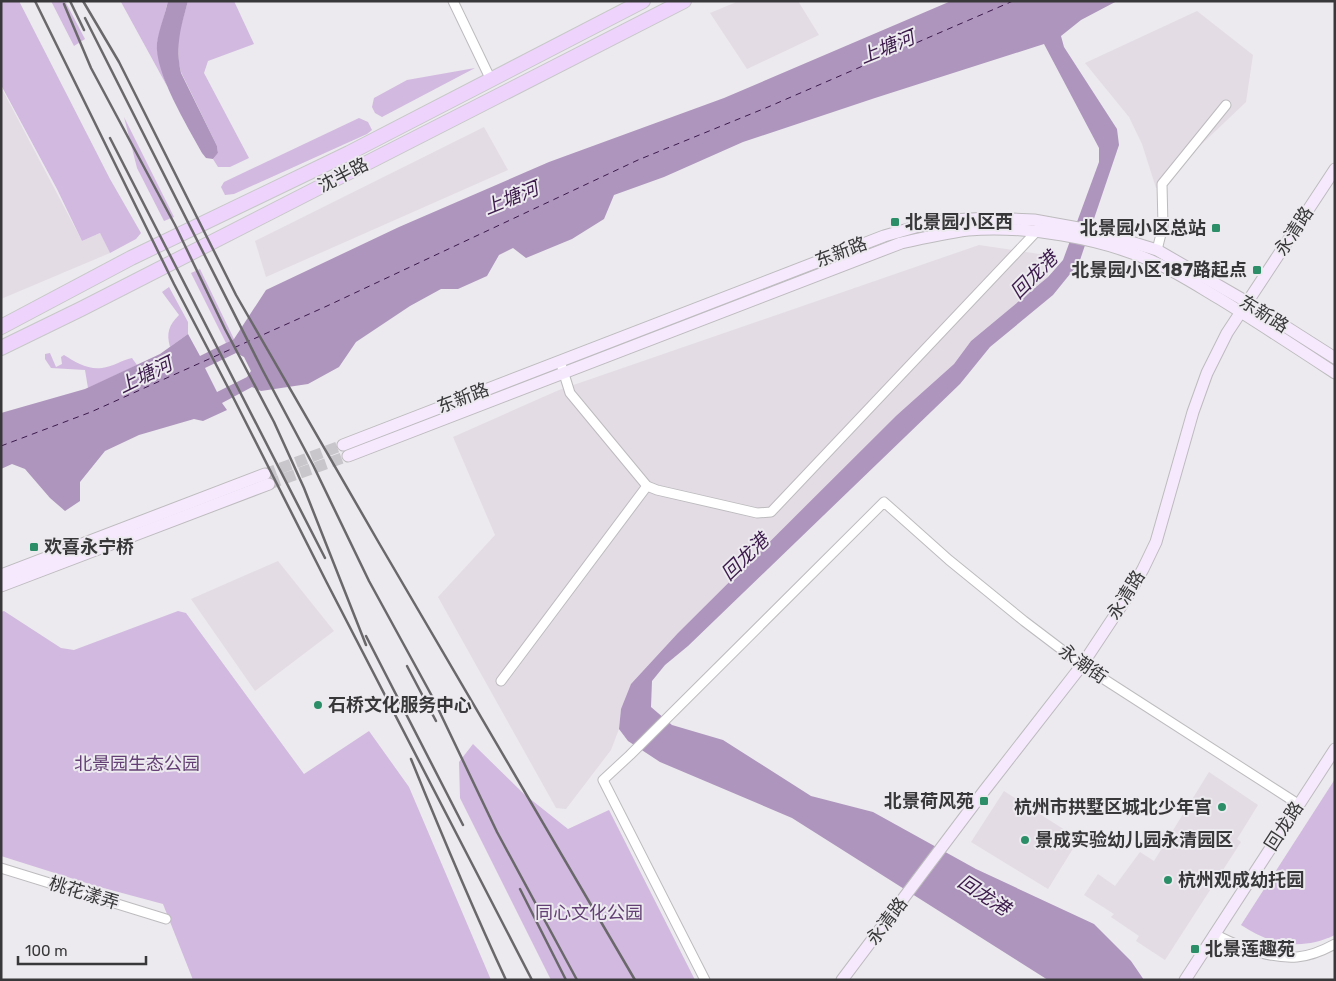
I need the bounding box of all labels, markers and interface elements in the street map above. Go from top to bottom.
water label: 上塘河 [856,24,921,68]
street label: 沈半路 [314,153,372,197]
water label: 上塘河 [480,175,545,219]
street label: 永清路 [1270,202,1318,260]
place label: 北景园小区西 [905,211,1013,233]
marker: 北景园小区西 [889,216,901,228]
place label: 北景园小区总站 [1080,217,1206,239]
marker: 北景园小区总站 [1210,222,1222,234]
street label: 东新路 [812,232,870,272]
water label: 回龙港 [1006,245,1064,303]
place label: 北景园小区187路起点 [1072,259,1247,281]
marker: 北景园小区187路起点 [1251,264,1263,276]
street label: 东新路 [1235,290,1293,338]
water label: 上塘河 [114,350,179,398]
street label: 东新路 [434,378,492,418]
water label: 回龙港 [717,527,776,585]
place label: 欢喜永宁桥 [44,536,134,558]
marker: 欢喜永宁桥 [28,541,40,553]
street label: 永清路 [1102,566,1150,624]
street label: 永潮街 [1055,640,1111,688]
place label: 石桥文化服务中心 [328,694,472,716]
marker: 石桥文化服务中心 [312,699,324,711]
park label: 北景园生态公园 [74,753,200,775]
place label: 北景荷风苑 [884,790,974,812]
marker: 北景荷风苑 [978,795,990,807]
place label: 杭州市拱墅区城北少年宫 [1014,796,1212,818]
street label: 回龙路 [1260,797,1308,855]
marker: 杭州市拱墅区城北少年宫 [1216,801,1228,813]
place label: 景成实验幼儿园永清园区 [1035,829,1233,851]
marker: 景成实验幼儿园永清园区 [1019,834,1031,846]
place label: 杭州观成幼托园 [1178,869,1304,891]
water label: 回龙港 [954,870,1017,922]
street label: 桃花漾弄 [46,872,122,914]
marker: 杭州观成幼托园 [1162,874,1174,886]
street label: 永清路 [862,893,912,949]
park label: 同心文化公园 [535,902,643,924]
scale bar [18,934,145,966]
place label: 北景莲趣苑 [1205,938,1295,960]
text: 100 m [25,942,67,960]
marker: 北景莲趣苑 [1189,943,1201,955]

